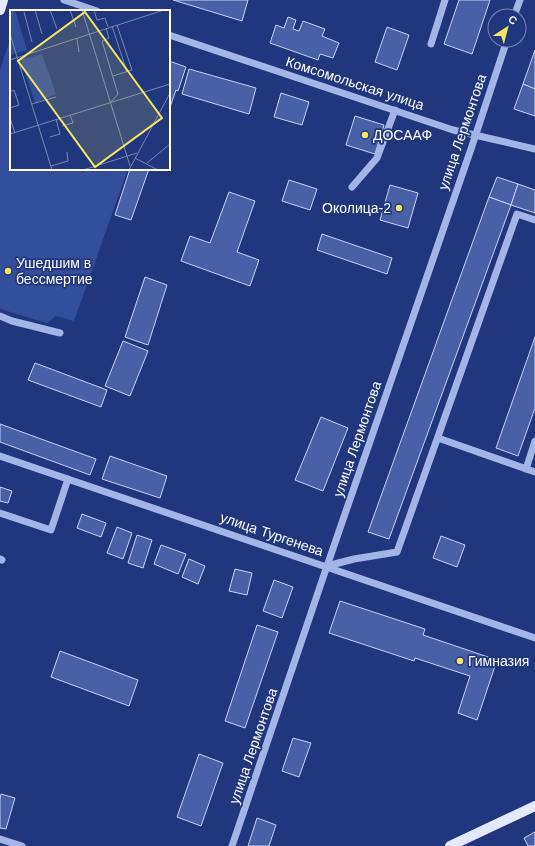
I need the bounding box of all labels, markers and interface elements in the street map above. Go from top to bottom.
north arrow [487,8,527,48]
inset map [10,10,170,170]
text: С [506,13,520,27]
street label: Комсомольская улица [284,53,426,113]
street label: улица Лермонтова [435,72,489,192]
place label: ДОСААФ [373,127,432,143]
marker: ДОСААФ [360,130,370,140]
place label: Околица-2 [322,200,391,216]
marker: Околица-2 [394,203,404,213]
place label: Ушедшим в бессмертие [16,255,93,287]
marker: Ушедшим в бессмертие [3,266,13,276]
street label: улица Лермонтова [330,379,384,499]
street label: улица Тургенева [218,509,326,559]
place label: Гимназия [468,653,529,669]
marker: Гимназия [455,656,465,666]
street label: улица Лермонтова [226,686,280,806]

